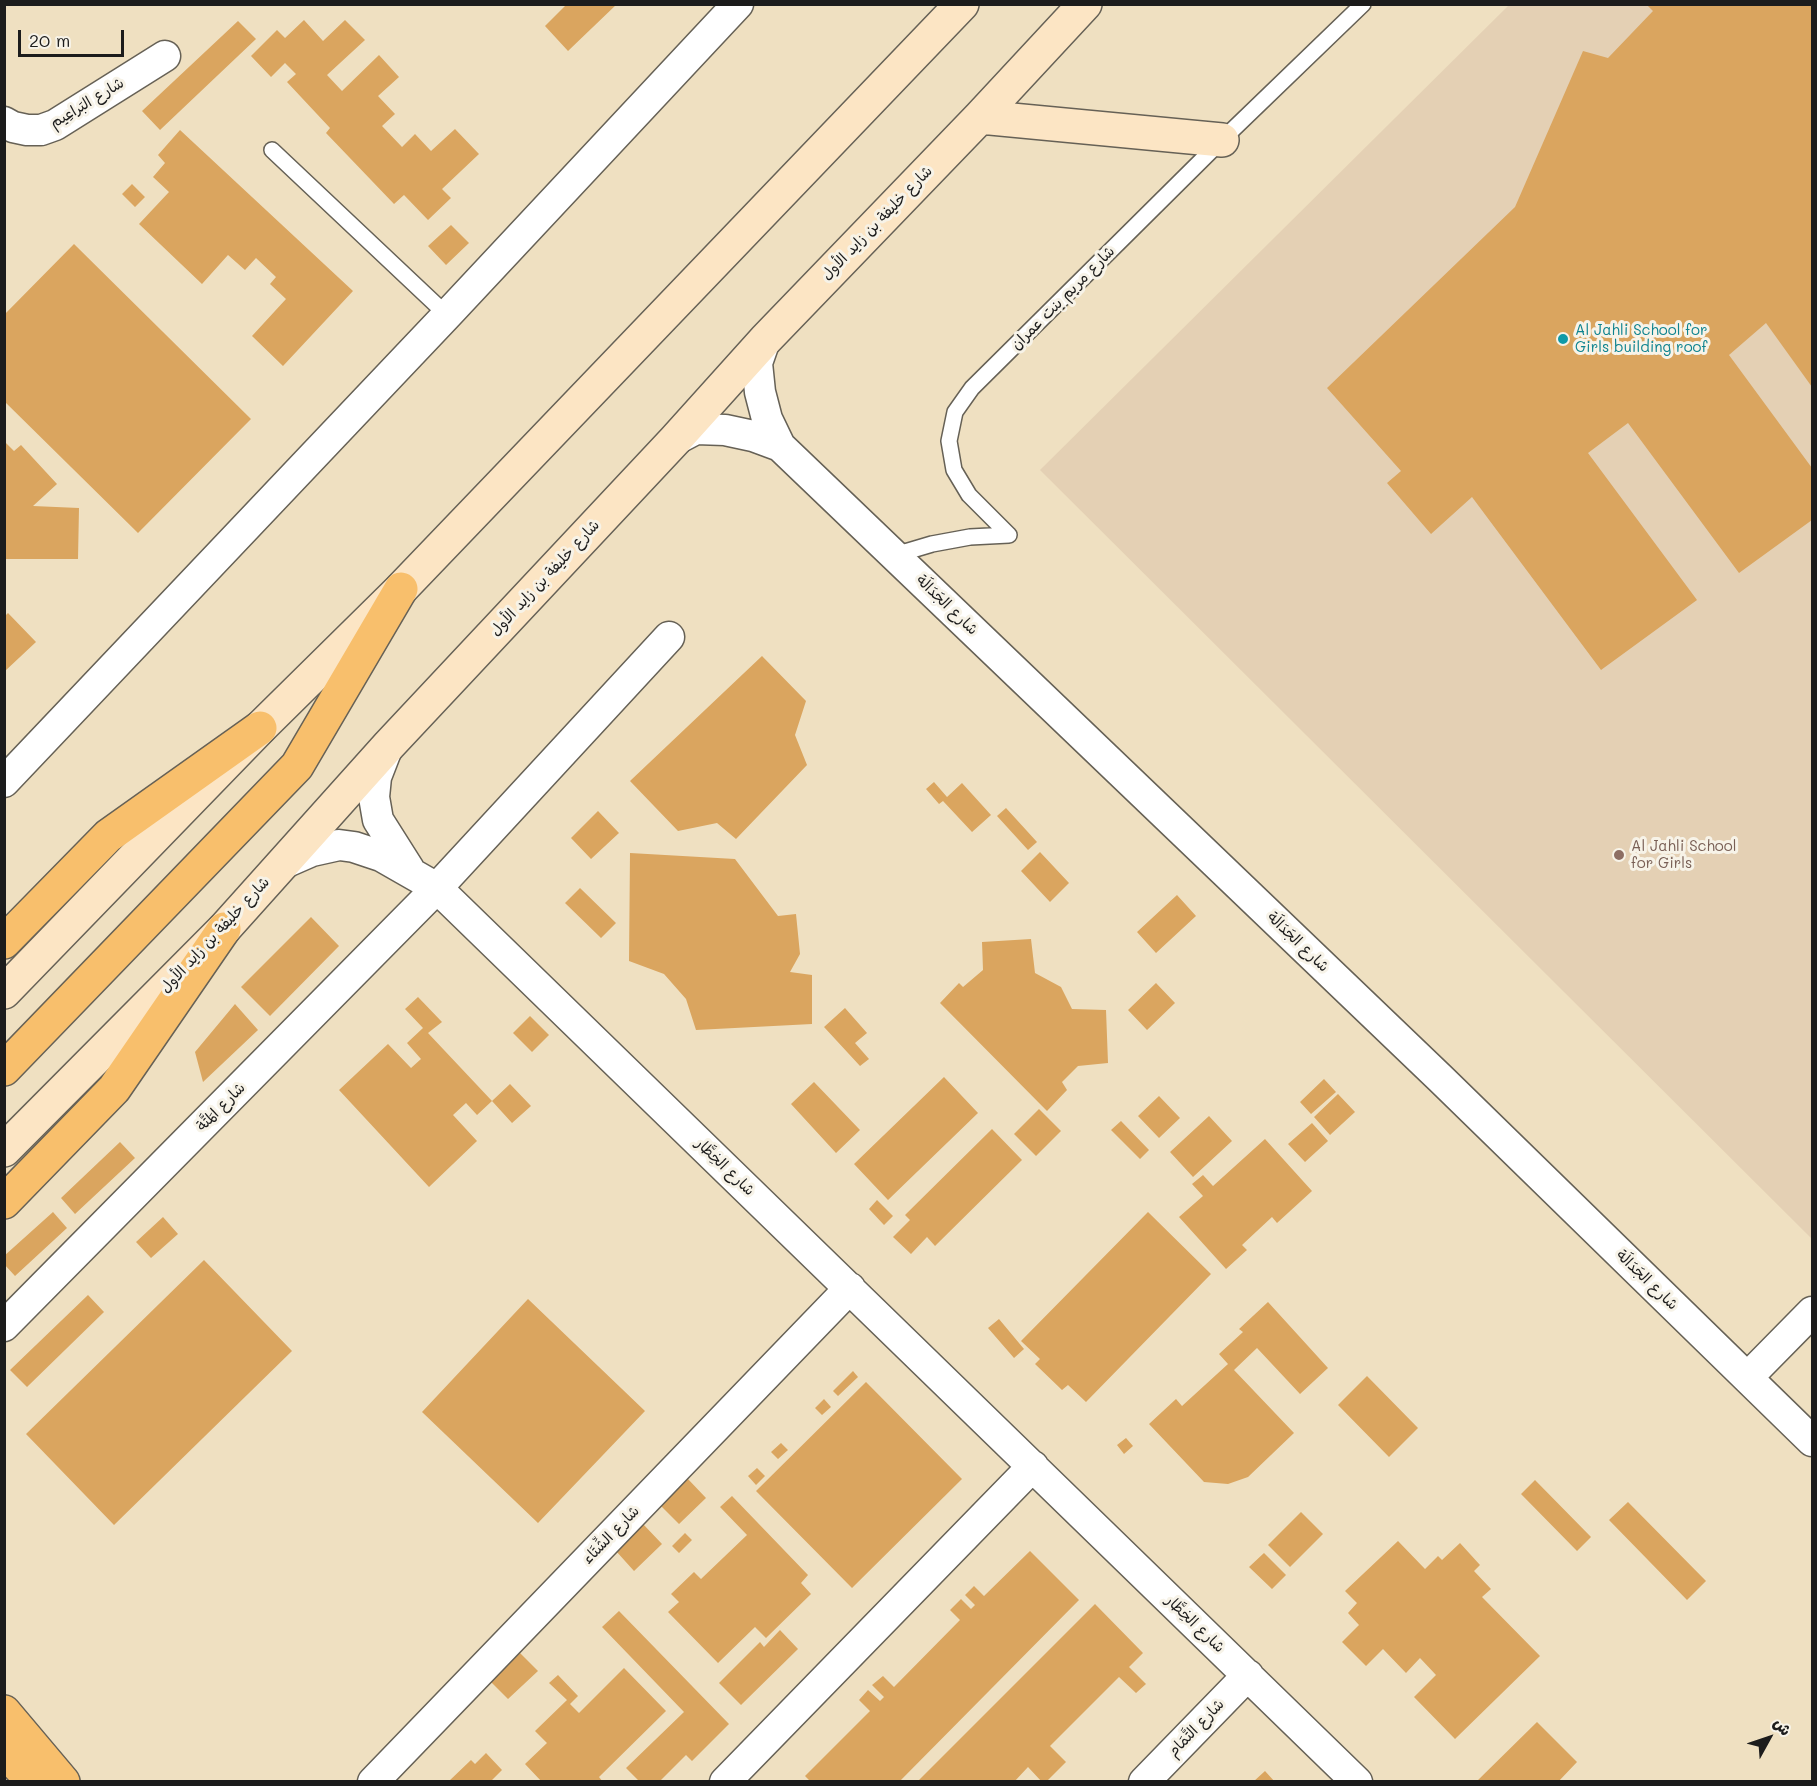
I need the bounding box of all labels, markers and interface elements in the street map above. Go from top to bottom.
scale bar [21,18,128,56]
text: 20 m [29,28,70,52]
street label: شارع البَراعِيم [47,74,127,132]
street label: شارع خليفة بن زايد الأول [818,162,936,284]
street label: شارع مريم بنت عمران [1007,242,1119,354]
place label: Al Jahli School for Girls building roof [1575,321,1707,356]
marker: Al Jahli School for Girls building roof [1556,332,1570,346]
street label: شارع خليفة بن زايد الأول [487,516,603,640]
street label: شارع الجَدَالَة [913,571,981,639]
place label: Al Jahli School for Girls [1631,837,1736,872]
marker: Al Jahli School for Girls [1612,848,1626,862]
street label: شارع خليفة بن زايد الأول [157,873,273,997]
street label: شارع الجَدَالَة [1264,908,1332,976]
street label: شارع المَتَّة [193,1079,249,1135]
street label: شارع الخِطَّار [692,1134,758,1200]
street label: شارع الجَدَالَة [1613,1246,1681,1314]
street label: شارع الشِّتَاء [579,1502,643,1568]
street label: شارع الخِطَّار [1162,1591,1228,1657]
street label: شارع التَّمَام [1164,1695,1228,1761]
north arrow [1739,1708,1799,1768]
text: ش [1769,1713,1797,1740]

